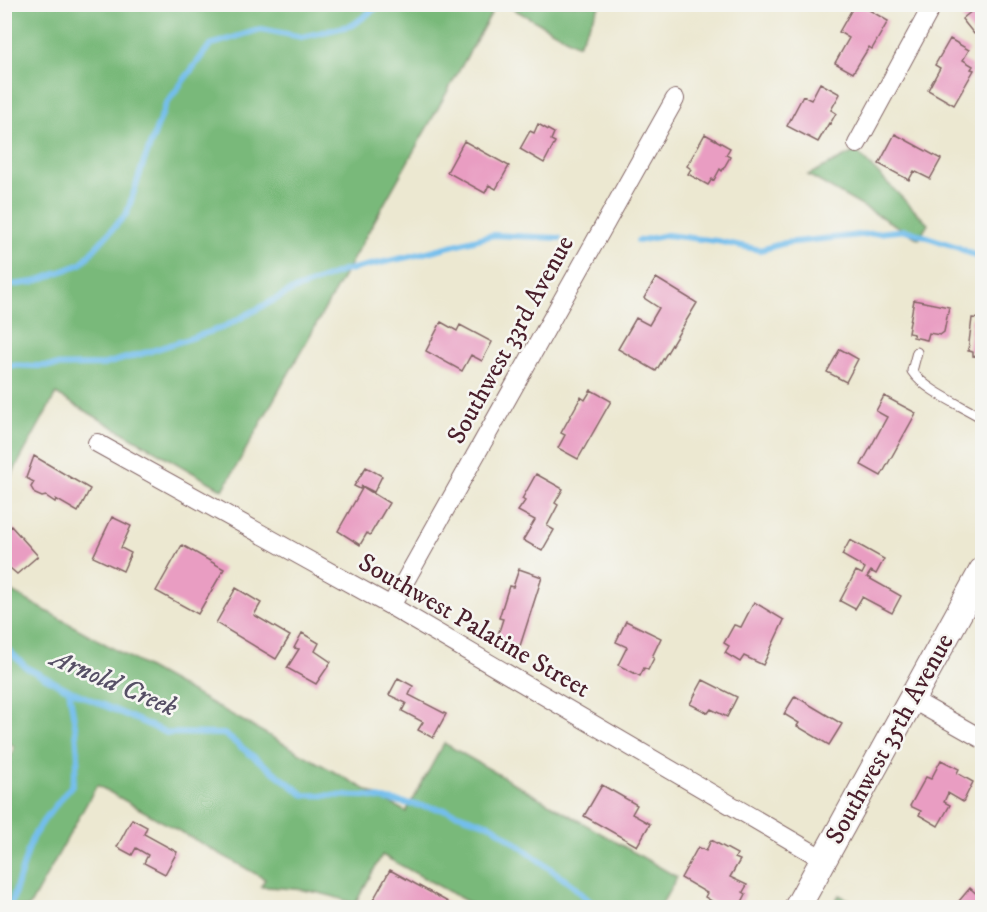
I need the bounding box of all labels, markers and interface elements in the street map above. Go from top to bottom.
street label: Southwest 33rd Avenue [440,230,582,450]
street label: Southwest Palatine Street [352,546,596,706]
street label: Southwest 35th Avenue [818,628,962,850]
water label: Arnold Creek [43,640,183,725]

